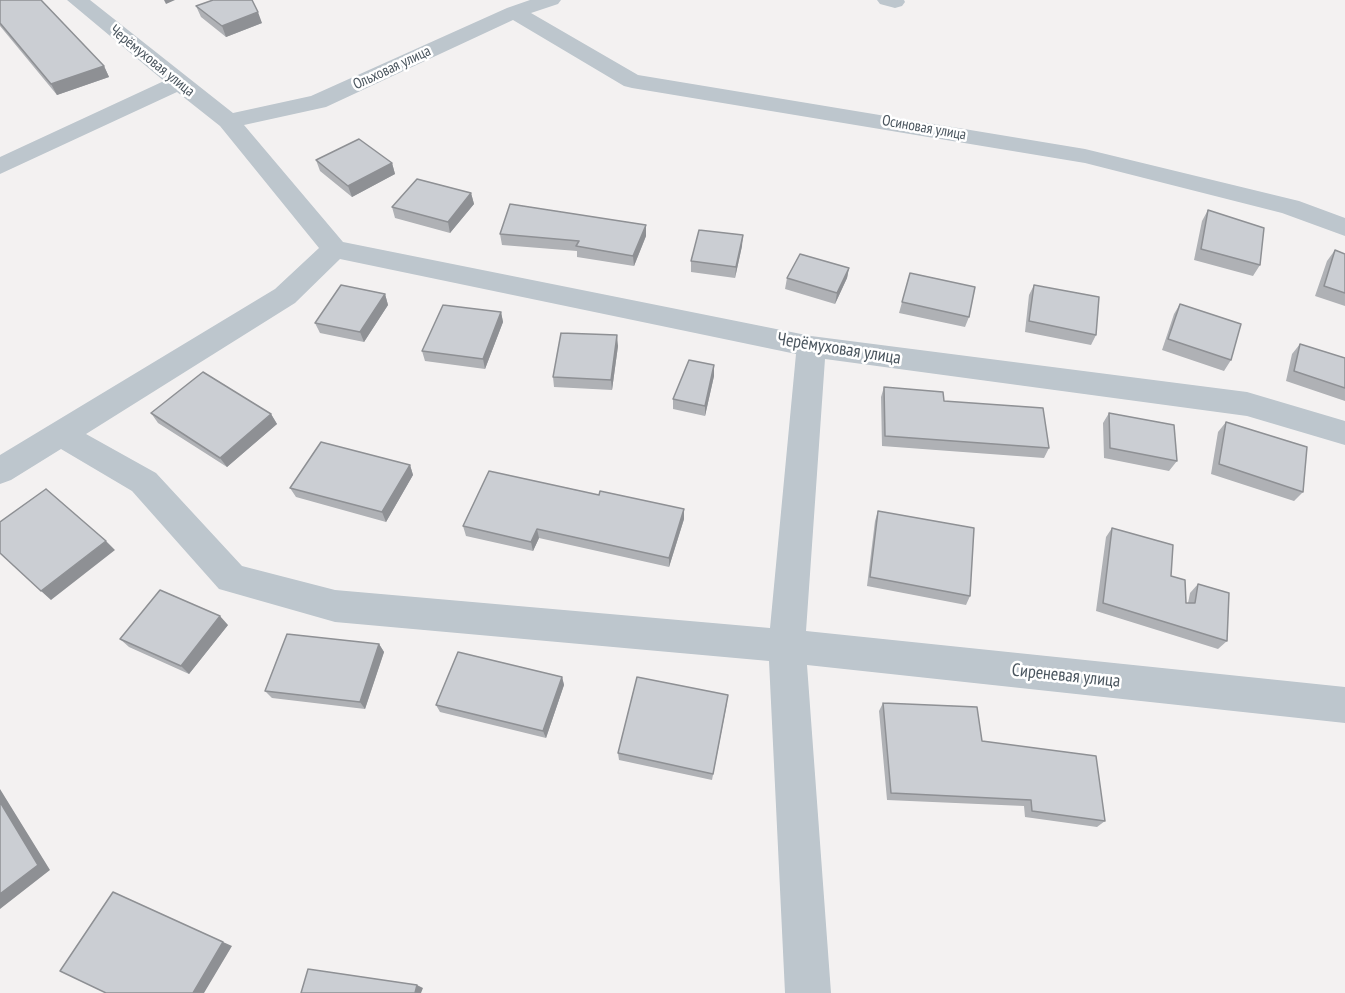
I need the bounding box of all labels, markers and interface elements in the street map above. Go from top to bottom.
street label: Черёмуховая улица [106,21,198,101]
street label: Ольховая улица [350,42,434,94]
street label: Осиновая улица [881,112,967,144]
street label: Черёмуховая улица [776,329,902,369]
street label: Сиреневая улица [1011,660,1121,692]

